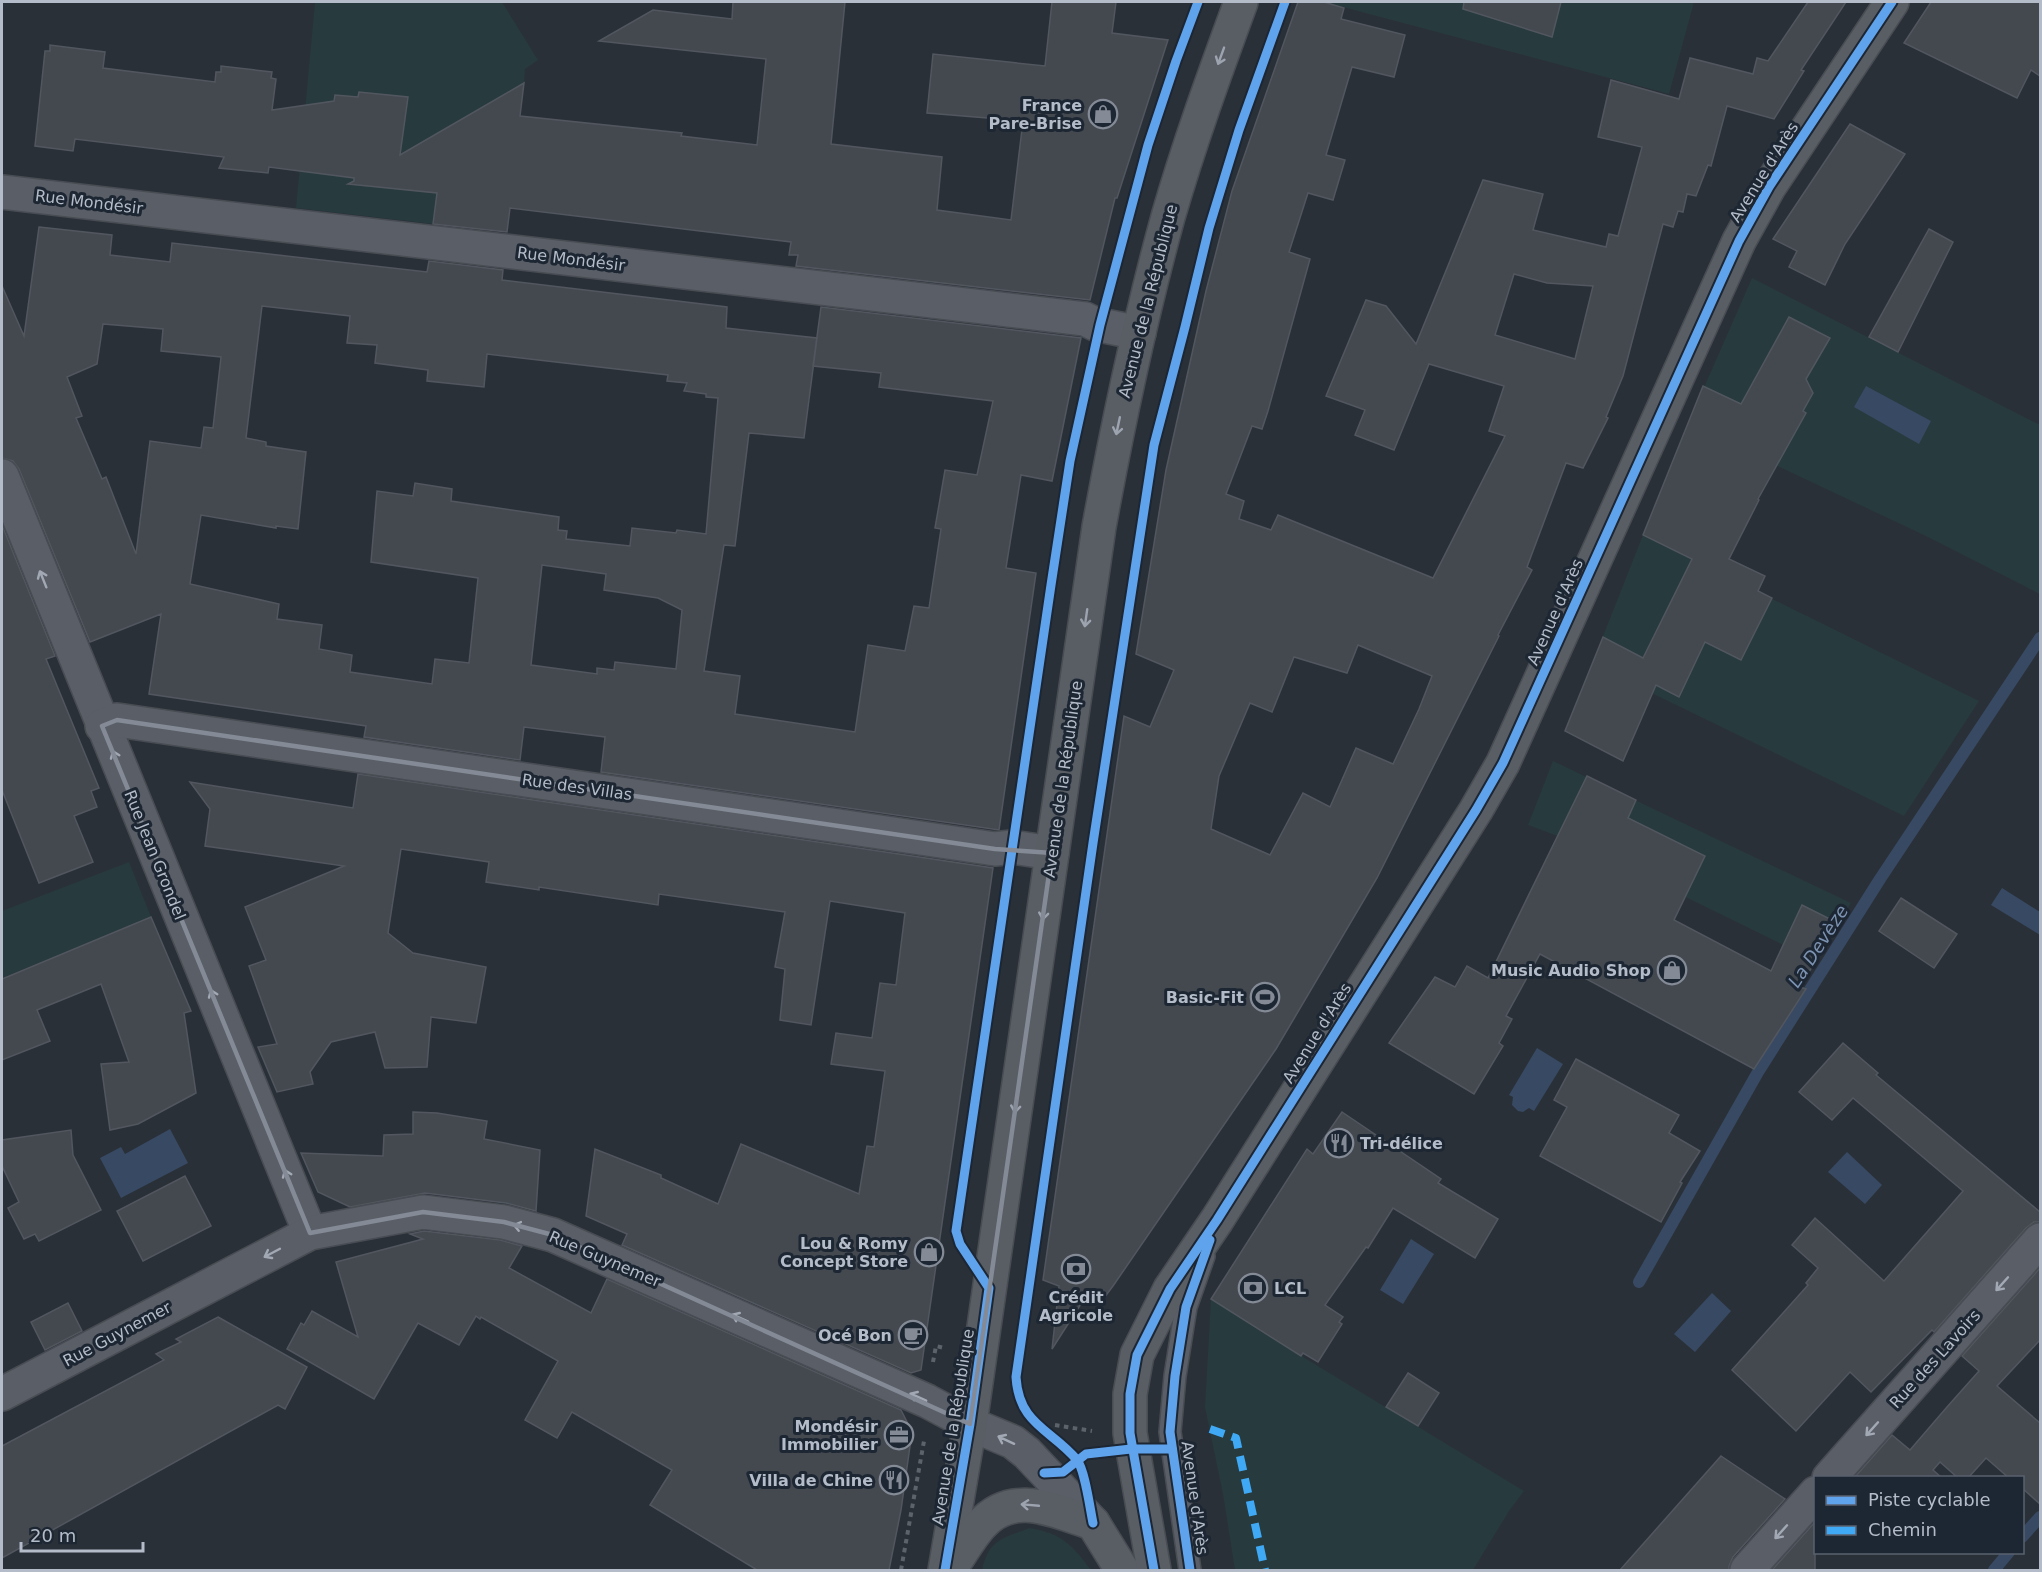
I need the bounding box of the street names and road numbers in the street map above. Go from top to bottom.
street label: Avenue d'Arès [1726,118,1802,226]
street label: Rue Mondésir [34,186,144,218]
street label: Avenue de la République [1115,202,1181,400]
street label: Rue Mondésir [516,243,626,275]
street label: Avenue d'Arès [1523,556,1587,668]
street label: Avenue de la République [1040,679,1086,879]
street label: Rue des Villas [521,770,633,804]
street label: Rue Jean Grondel [120,787,190,923]
street label: Avenue d'Arès [1279,979,1355,1087]
street label: Rue Guynemer [546,1227,664,1291]
street label: Rue Guynemer [60,1297,175,1370]
street label: Rue des Lavoirs [1886,1306,1984,1412]
street label: Avenue de la République [928,1327,978,1527]
street label: Avenue d'Arès [1178,1440,1212,1556]

